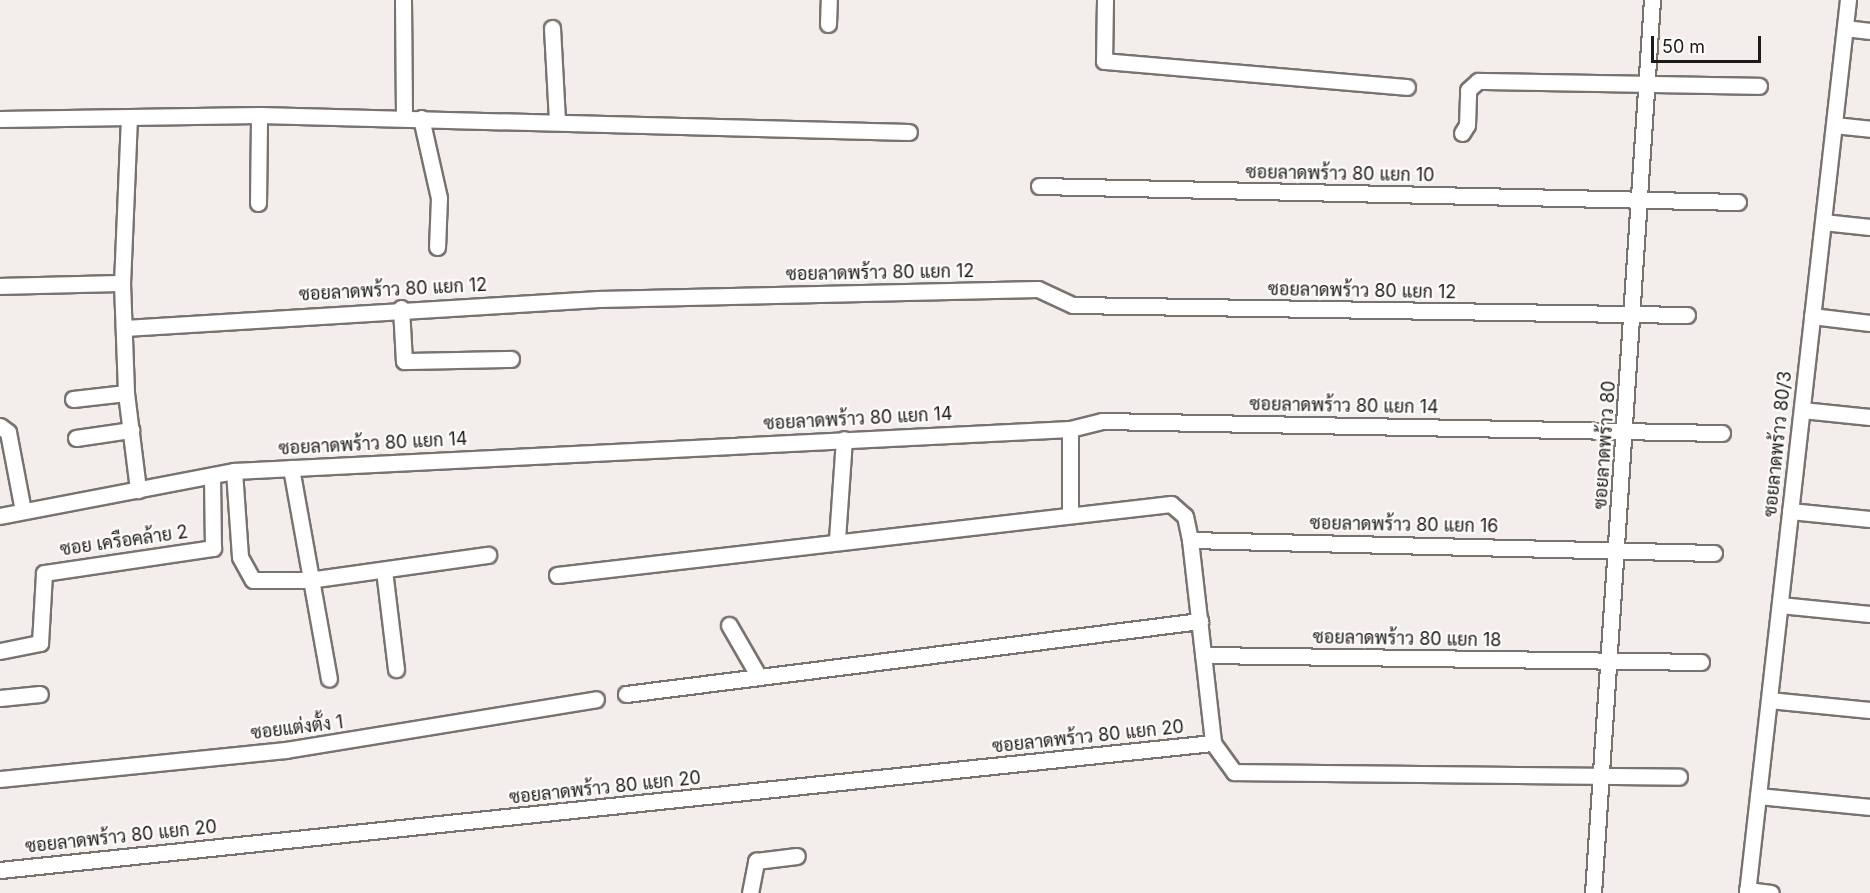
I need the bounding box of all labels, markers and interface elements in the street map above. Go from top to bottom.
scale bar [1654,24,1764,62]
text: 50 m [1662,36,1705,57]
street label: ซอยลาดพร้าว 80 แยก 10 [1245,162,1435,186]
street label: ซอยลาดพร้าว 80 แยก 12 [786,261,974,285]
street label: ซอยลาดพร้าว 80 แยก 12 [298,274,488,306]
street label: ซอยลาดพร้าว 80 แยก 12 [1268,279,1456,303]
street label: ซอยลาดพร้าว 80/3 [1760,370,1796,518]
street label: ซอยลาดพร้าว 80 [1590,380,1620,510]
street label: ซอยลาดพร้าว 80 แยก 14 [1249,394,1439,418]
street label: ซอยลาดพร้าว 80 แยก 14 [763,403,953,435]
street label: ซอยลาดพร้าว 80 แยก 14 [278,428,468,460]
street label: ซอยลาดพร้าว 80 แยก 16 [1310,513,1498,537]
street label: ซอย เครือคล้าย 2 [59,521,189,561]
street label: ซอยลาดพร้าว 80 แยก 18 [1313,627,1501,651]
street label: ซอยแต่งตั้ง 1 [250,712,344,744]
street label: ซอยลาดพร้าว 80 แยก 20 [991,716,1185,758]
street label: ซอยลาดพร้าว 80 แยก 20 [508,767,702,809]
street label: ซอยลาดพร้าว 80 แยก 20 [24,816,218,858]

